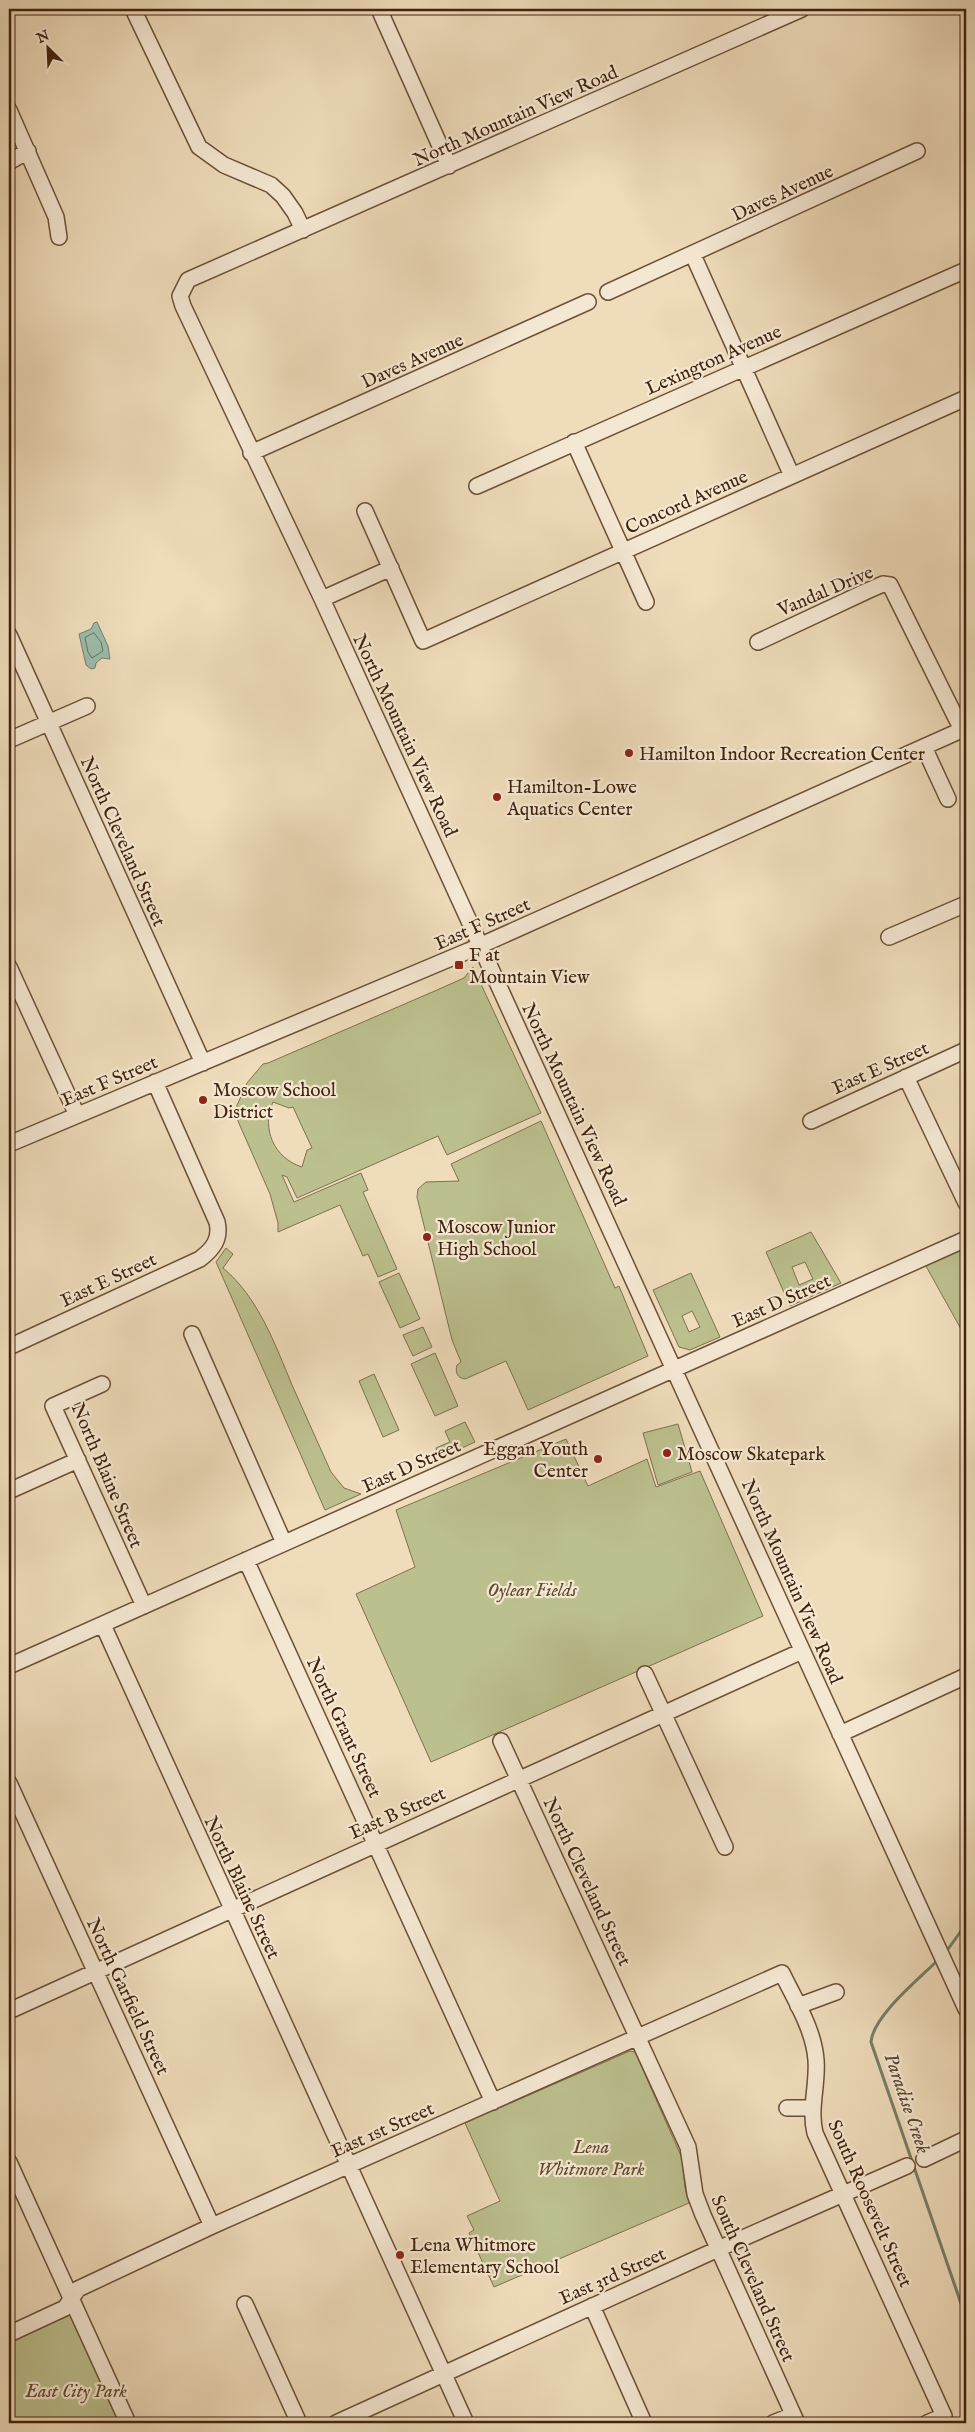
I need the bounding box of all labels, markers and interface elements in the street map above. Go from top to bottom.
north arrow [22,22,72,72]
text: N [33,26,52,48]
street label: North Mountain View Road [410,60,623,173]
street label: Daves Avenue [728,160,838,228]
street label: Lexington Avenue [642,320,786,402]
street label: Daves Avenue [358,329,468,395]
street label: Concord Avenue [622,465,752,541]
street label: Vandal Drive [773,561,877,623]
street label: North Mountain View Road [347,630,462,842]
place label: Hamilton Indoor Recreation Center [639,743,925,767]
marker: Hamilton Indoor Recreation Center [623,747,635,759]
street label: North Cleveland Street [74,753,171,931]
place label: Hamilton-Lowe Aquatics Center [506,776,637,822]
marker: Hamilton-Lowe Aquatics Center [491,791,503,803]
street label: East F Street [431,893,535,957]
place label: F at Mountain View [469,944,590,990]
marker: F at Mountain View [453,959,465,971]
street label: North Mountain View Road [516,999,631,1211]
street label: East E Street [829,1037,933,1101]
street label: East F Street [58,1051,162,1113]
place label: Moscow School District [213,1079,337,1125]
marker: Moscow School District [197,1094,209,1106]
place label: Moscow Junior High School [437,1216,556,1262]
marker: Moscow Junior High School [421,1231,433,1243]
street label: East E Street [57,1248,161,1314]
street label: East D Street [729,1269,835,1334]
street label: North Blaine Street [65,1400,148,1552]
street label: East D Street [359,1434,465,1499]
place label: Eggan Youth Center [483,1438,588,1484]
place label: Moscow Skatepark [677,1443,826,1467]
marker: Moscow Skatepark [661,1447,673,1459]
marker: Eggan Youth Center [592,1453,604,1465]
street label: North Mountain View Road [735,1476,848,1689]
park label: Oylear Fields [487,1579,577,1603]
street label: North Grant Street [300,1654,386,1802]
street label: East B Street [346,1782,450,1846]
street label: North Cleveland Street [537,1794,636,1970]
street label: North Blaine Street [198,1812,285,1964]
street label: North Garfield Street [80,1914,174,2080]
water label: Paradise Creek [878,2050,935,2157]
street label: East 1st Street [328,2097,439,2164]
street label: South Roosevelt Street [821,2116,917,2292]
park label: Lena Whitmore Park [537,2136,645,2182]
street label: South Cleveland Street [705,2192,800,2366]
place label: Lena Whitmore Elementary School [410,2234,560,2280]
street label: East 3rd Street [556,2242,670,2311]
marker: Lena Whitmore Elementary School [394,2249,406,2261]
park label: East City Park [24,2380,127,2404]

